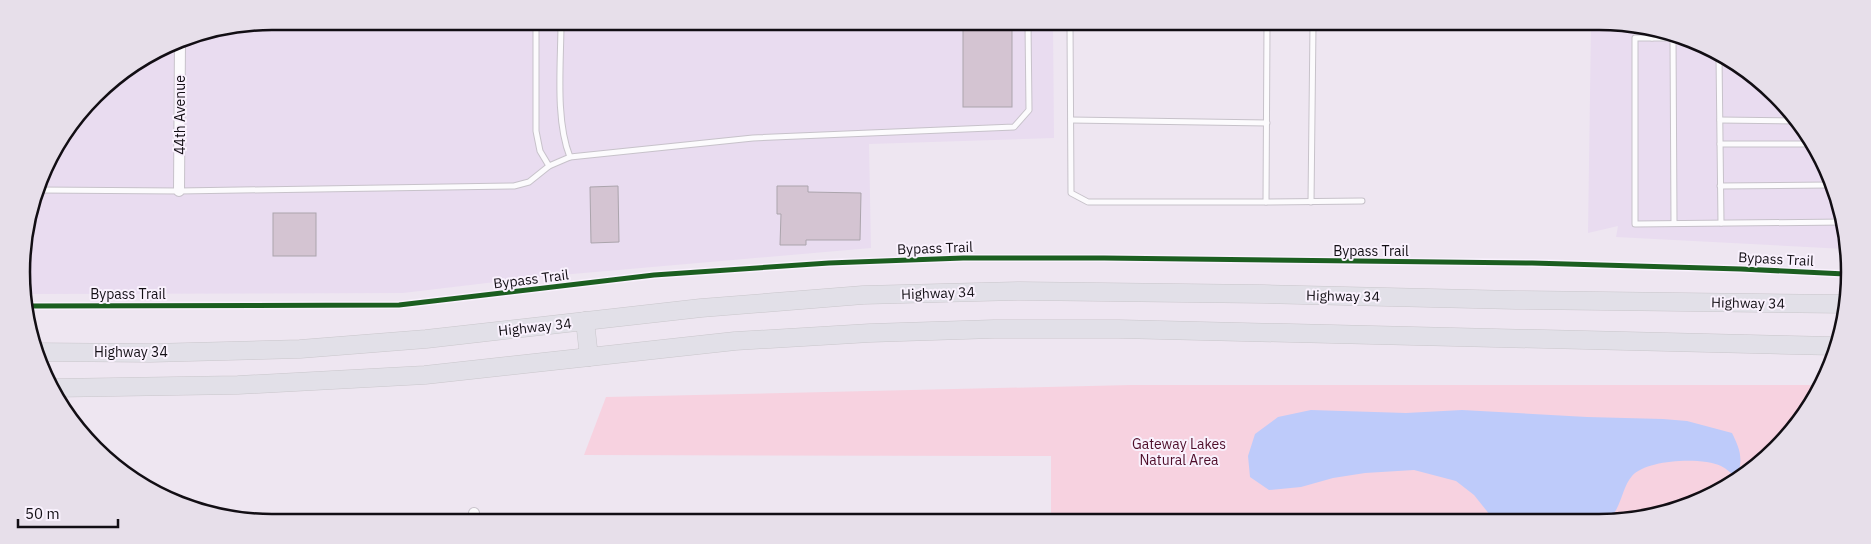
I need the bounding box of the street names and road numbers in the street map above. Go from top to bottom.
street label: 44th Avenue [171,75,189,155]
street label: Bypass Trail [897,238,973,258]
street label: Bypass Trail [1333,242,1409,260]
street label: Bypass Trail [1738,248,1814,270]
street label: Bypass Trail [492,265,570,293]
street label: Highway 34 [901,283,975,303]
street label: Bypass Trail [90,285,166,303]
street label: Highway 34 [1306,286,1380,306]
street label: Highway 34 [1711,293,1785,313]
street label: Highway 34 [497,314,573,340]
street label: Highway 34 [94,343,168,361]

